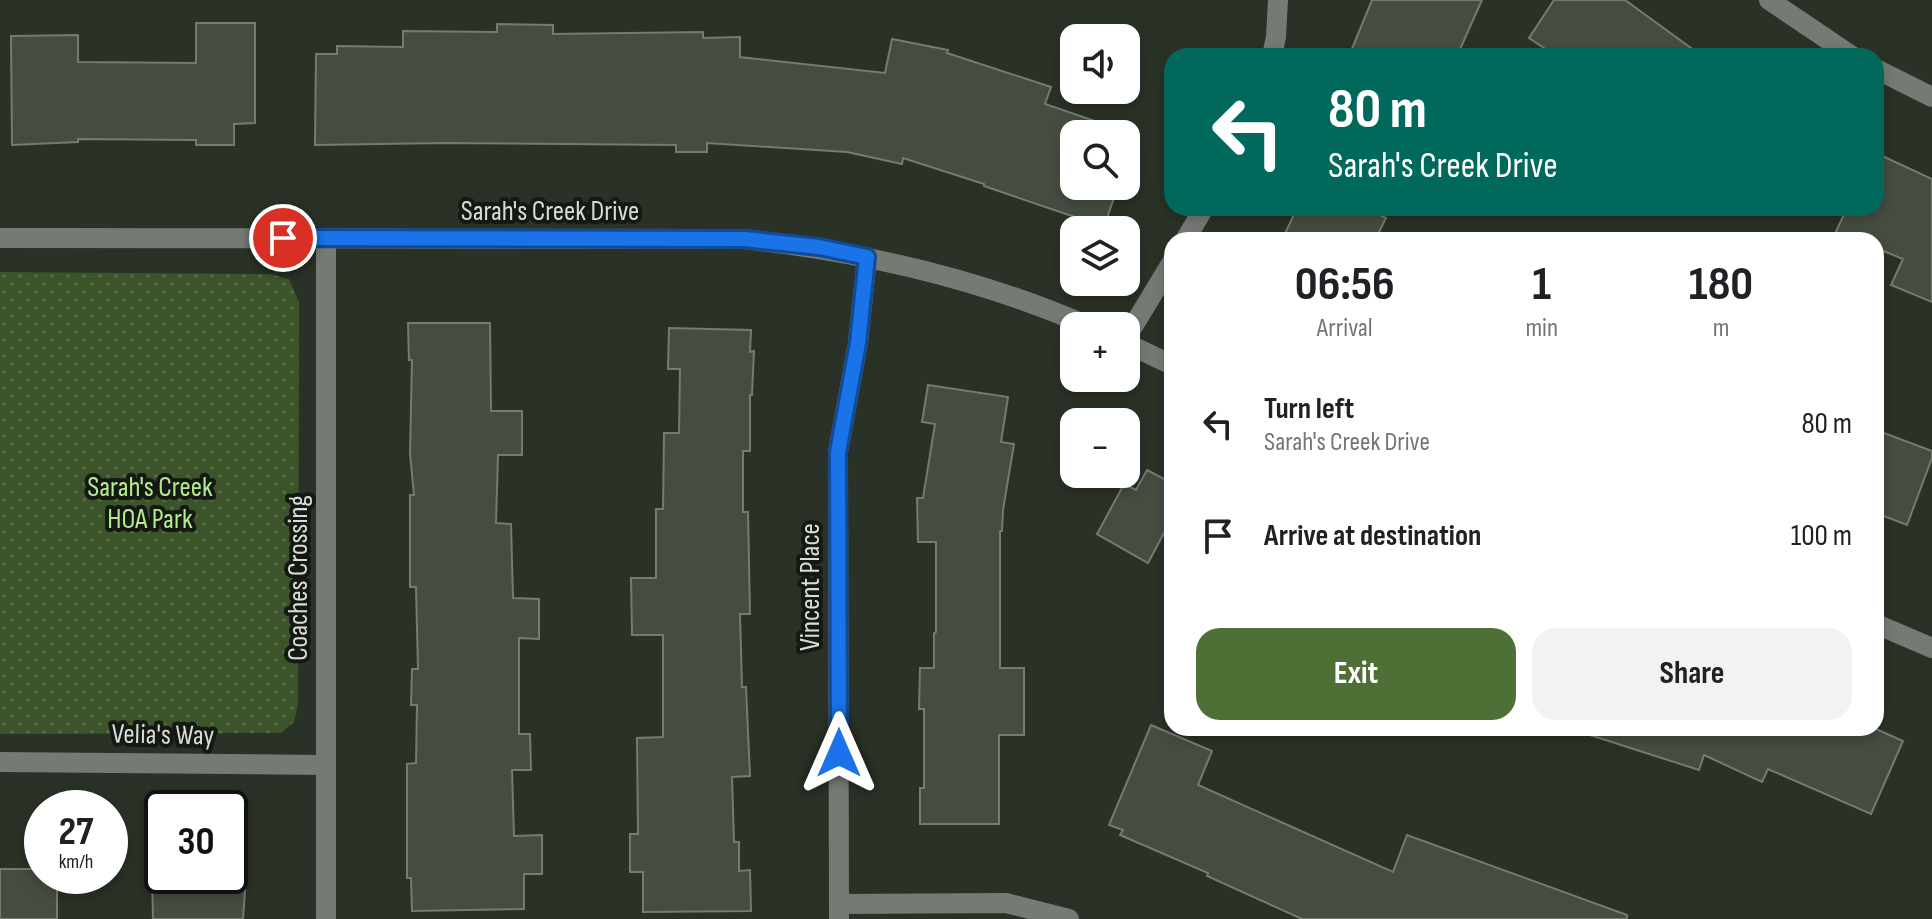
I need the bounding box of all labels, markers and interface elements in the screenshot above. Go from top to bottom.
map controls [1060,24,1140,488]
button: sound [1060,24,1140,104]
text: 80 m [1328,77,1427,144]
icon: left [1196,80,1300,184]
button: search [1060,120,1140,200]
text: Sarah's Creek Drive [1328,145,1558,188]
street label: Sarah's Creek Drive [461,195,639,228]
pin [249,204,317,272]
icon: arrive [261,216,305,260]
button: layers [1060,216,1140,296]
text: 06:56 [1295,256,1395,313]
text: 1 [1532,256,1551,313]
text: 180 [1689,256,1753,313]
button: + [1060,312,1140,392]
text: Arrival [1317,313,1373,344]
text: min [1525,313,1558,344]
text: m [1713,313,1729,344]
text: Turn left [1264,391,1354,427]
icon: left [1196,402,1240,446]
text: 80 m [1801,406,1852,442]
button: − [1060,408,1140,488]
text: Sarah's Creek Drive [1264,427,1430,458]
park label: Sarah's Creek HOA Park [87,471,213,536]
street label: Coaches Crossing [282,495,315,661]
icon: arrive [1196,514,1240,558]
text: Arrive at destination [1264,518,1481,554]
text: 100 m [1791,518,1852,554]
street label: Vincent Place [794,523,827,651]
button: Exit [1196,628,1516,720]
button: Share [1532,628,1852,720]
position arrow [797,711,881,795]
street label: Velia's Way [111,718,215,752]
speed limit sign: 30 [144,790,248,894]
text: 27 [59,808,93,856]
text: km/h [59,850,93,874]

